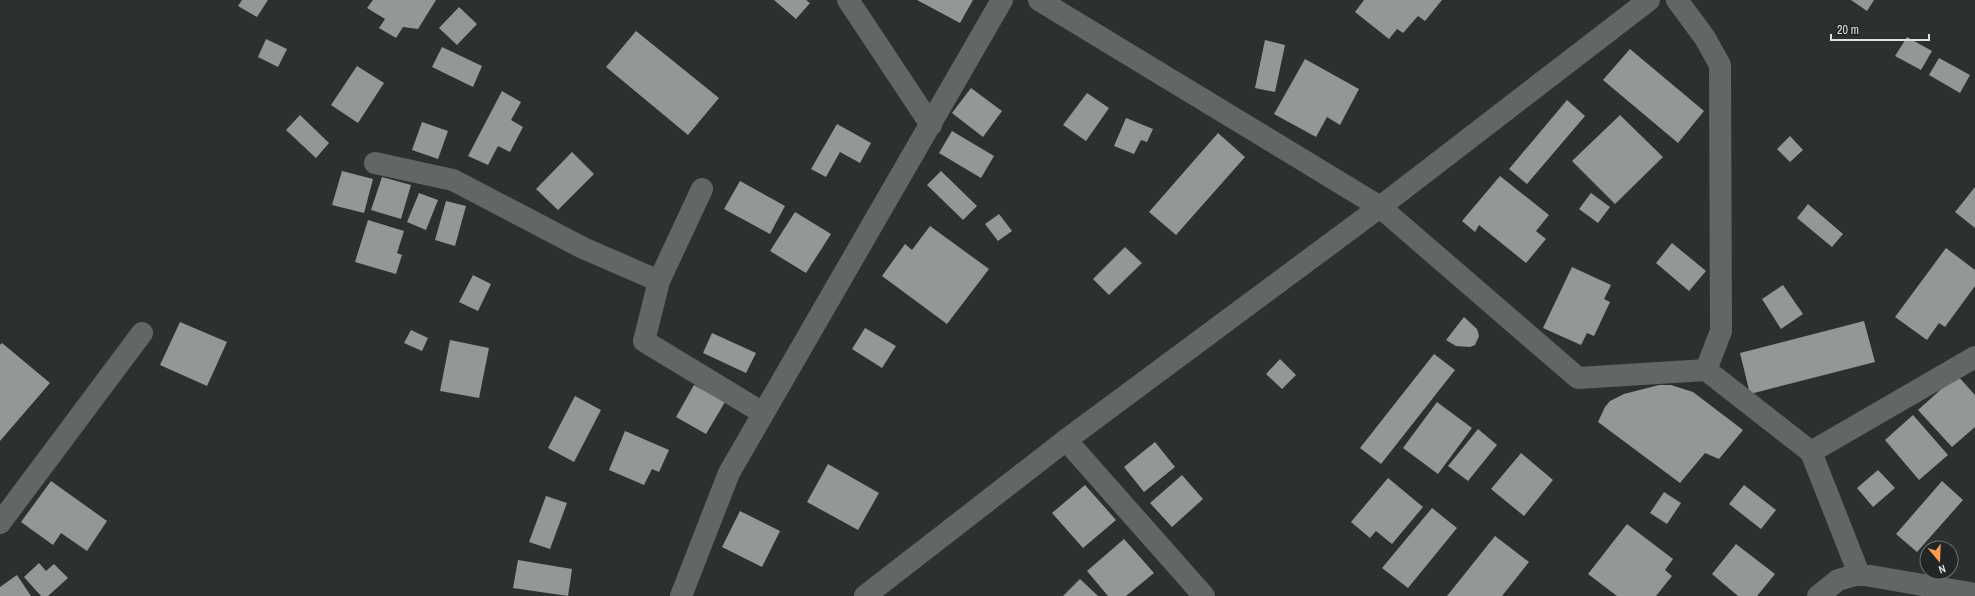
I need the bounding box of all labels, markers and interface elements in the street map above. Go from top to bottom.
scale bar [1831,16,1929,42]
text: 20 m [1837,22,1859,38]
north arrow [1919,540,1959,580]
text: N [1937,562,1948,577]

